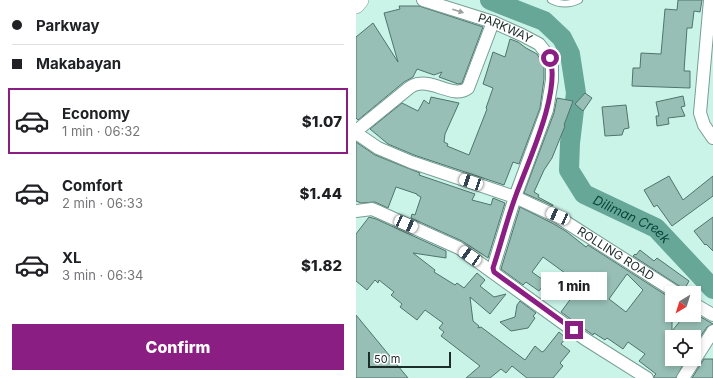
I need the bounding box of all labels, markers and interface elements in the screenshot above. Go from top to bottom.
one-way arrow [452,8,464,14]
street label: PARKWAY [476,10,535,46]
text: Parkway [36,16,99,35]
route start [541,49,559,67]
text: Makabayan [36,54,121,73]
icon: car [14,103,50,139]
text: Economy [62,104,130,123]
text: $1.07 [302,112,342,131]
text: 1 min · 06:32 [62,123,140,139]
car [458,172,484,192]
icon: car [14,175,50,211]
text: Comfort [62,176,123,195]
text: $1.44 [300,184,342,203]
water label: Diliman Creek [591,192,674,247]
text: 2 min · 06:33 [62,195,143,211]
car [545,206,571,226]
car [393,214,419,234]
street label: ROLLING ROAD [575,223,657,284]
car [457,244,483,268]
icon: car [14,247,50,283]
text: XL [62,248,82,267]
text: $1.82 [301,256,342,275]
text: 3 min · 06:34 [62,267,143,283]
callout: 1 min [541,272,607,300]
text: 1 min [558,278,590,294]
north arrow [665,286,701,322]
map controls [665,286,701,366]
route end [565,321,583,339]
button: Confirm [12,324,344,370]
button: locate [665,330,701,366]
scale bar [368,350,451,369]
text: 50 m [374,352,400,366]

